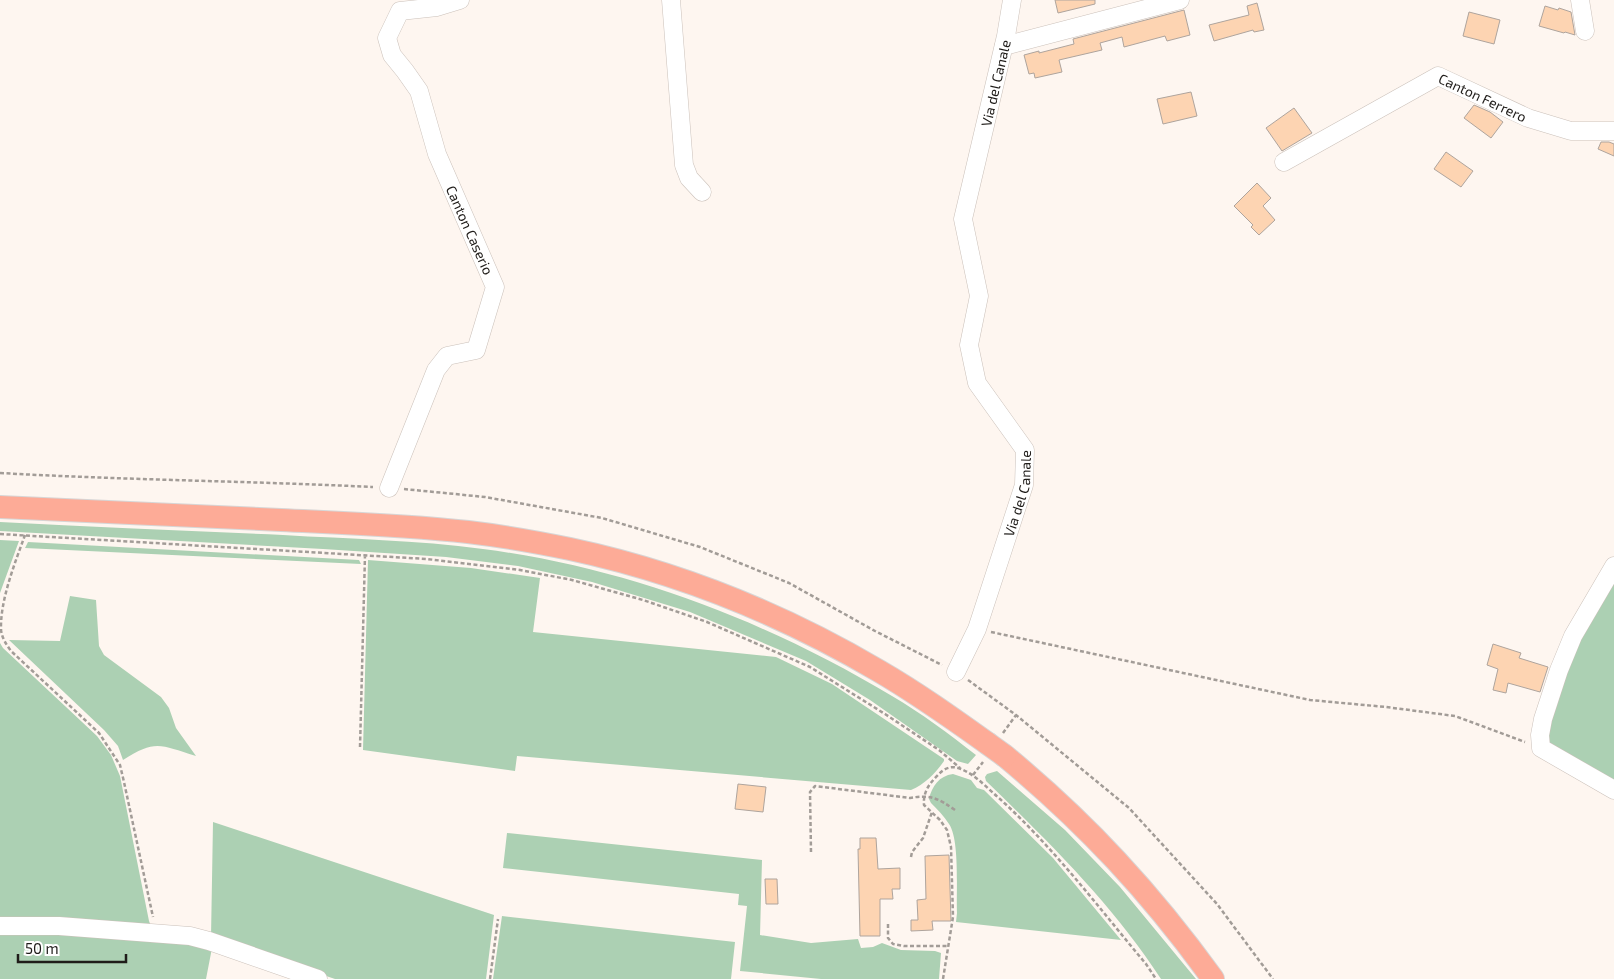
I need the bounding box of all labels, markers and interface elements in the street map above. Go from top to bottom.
street label: Via del Canale [977,38,1013,128]
street label: Canton Ferrero [1436,69,1530,125]
street label: Canton Caserio [443,183,497,277]
street label: Via del Canale [999,450,1033,539]
scale bar [18,932,125,964]
text: 50 m [25,939,59,957]

